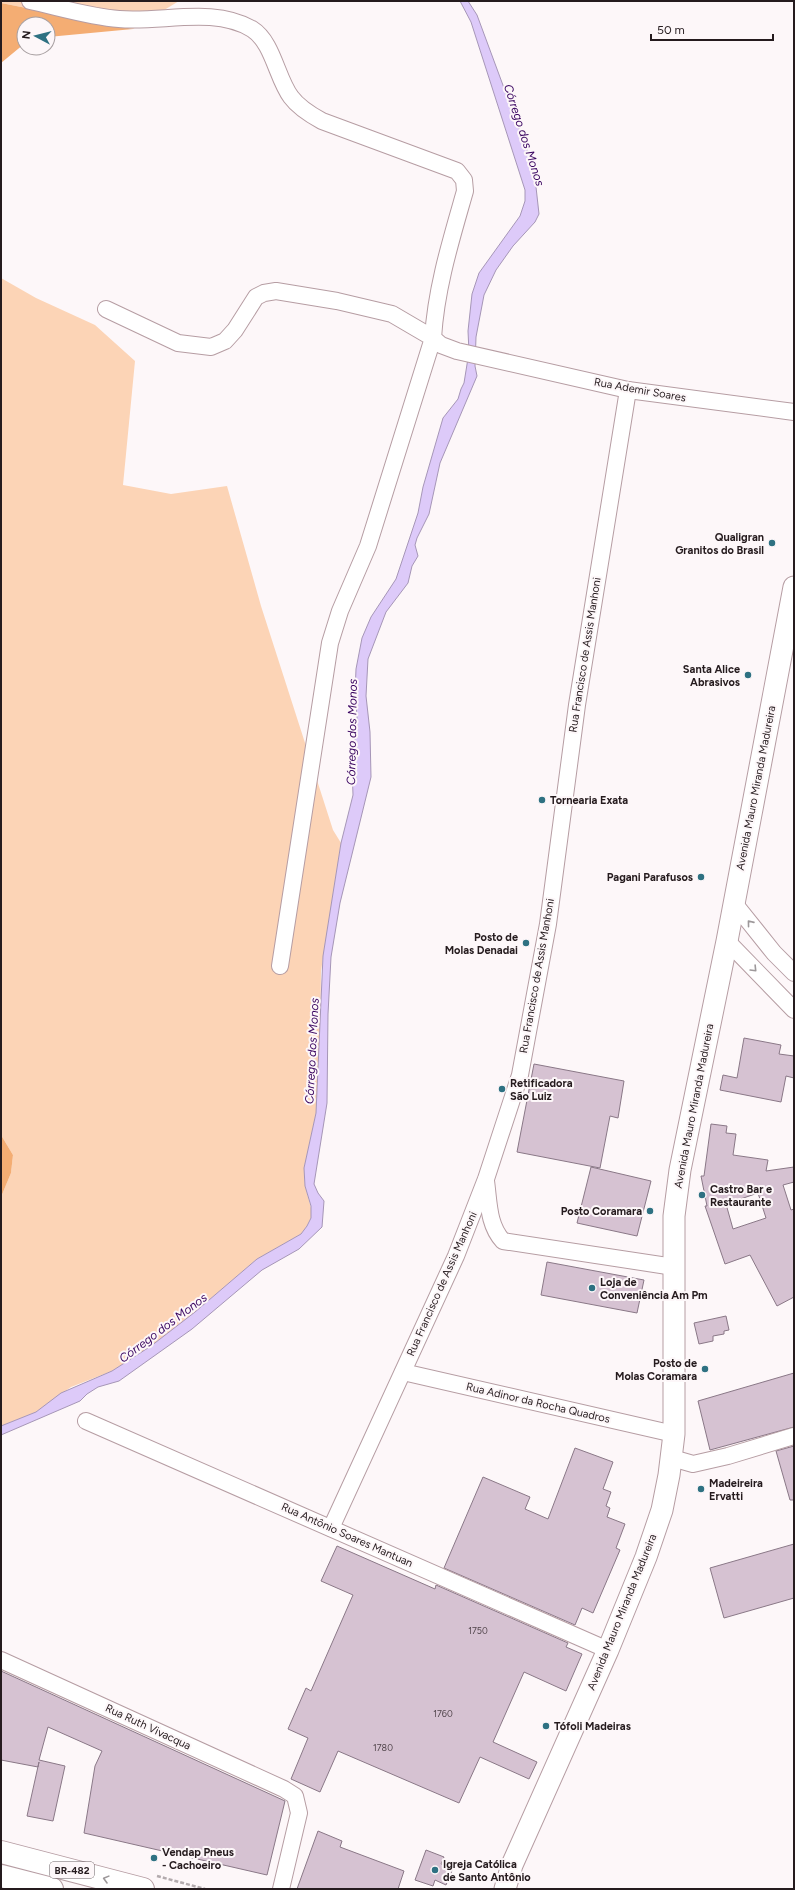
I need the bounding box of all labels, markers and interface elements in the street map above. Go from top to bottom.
north arrow [16,16,56,56]
scale bar [651,16,773,42]
text: 50 m [657,23,685,37]
text: N [20,30,34,40]
water label: Córrego dos Monos [501,82,547,188]
street label: Rua Ademir Soares [593,376,687,404]
place label: Qualigran Granitos do Brasil [675,531,764,557]
marker: Qualigran Granitos do Brasil [767,538,777,548]
street label: Rua Francisco de Assis Manhoni [566,577,604,733]
place label: Santa Alice Abrasivos [683,663,740,689]
marker: Santa Alice Abrasivos [743,670,753,680]
water label: Córrego dos Monos [344,678,360,785]
street label: Avenida Mauro Miranda Madureira [734,705,778,871]
place label: Tornearia Exata [550,794,628,807]
marker: Tornearia Exata [537,795,547,805]
place label: Pagani Parafusos [607,871,693,884]
marker: Pagani Parafusos [696,872,706,882]
street label: Rua Francisco de Assis Manhoni [517,898,557,1054]
one-way arrow [747,920,754,927]
place label: Posto de Molas Denadai [445,931,518,957]
marker: Posto de Molas Denadai [521,938,531,948]
one-way arrow [749,964,757,972]
water label: Córrego dos Monos [302,997,322,1104]
street label: Avenida Mauro Miranda Madureira [672,1023,716,1189]
place label: Retificadora São Luiz [510,1077,573,1103]
marker: Retificadora São Luiz [497,1084,507,1094]
place label: Castro Bar e Restaurante [710,1183,772,1209]
marker: Castro Bar e Restaurante [697,1190,707,1200]
place label: Posto Coramara [561,1205,642,1218]
marker: Posto Coramara [645,1206,655,1216]
street label: Rua Francisco de Assis Manhoni [404,1210,480,1358]
place label: Loja de Conveniência Am Pm [600,1276,708,1302]
marker: Loja de Conveniência Am Pm [587,1283,597,1293]
water label: Córrego dos Monos [116,1290,210,1366]
place label: Posto de Molas Coramara [615,1357,697,1383]
marker: Posto de Molas Coramara [700,1364,710,1374]
street label: Rua Adinor da Rocha Quadros [465,1380,611,1426]
place label: Madeireira Ervatti [709,1477,763,1503]
marker: Madeireira Ervatti [696,1484,706,1494]
street label: Rua Antônio Soares Mantuan [279,1500,415,1570]
street label: Avenida Mauro Miranda Madureira [585,1532,659,1692]
house number: 1750 [468,1625,488,1636]
street label: Rua Ruth Vivacqua [103,1701,193,1753]
house number: 1760 [433,1708,453,1719]
place label: Tófoli Madeiras [554,1720,631,1733]
marker: Tófoli Madeiras [541,1721,551,1731]
house number: 1780 [373,1742,393,1753]
place label: Vendap Pneus - Cachoeiro [162,1846,234,1872]
marker: Vendap Pneus - Cachoeiro [149,1853,159,1863]
place label: Igreja Católica de Santo Antônio [443,1858,531,1884]
road number: BR-482 [50,1862,94,1878]
marker: Igreja Católica de Santo Antônio [430,1865,440,1875]
one-way arrow [102,1875,109,1884]

